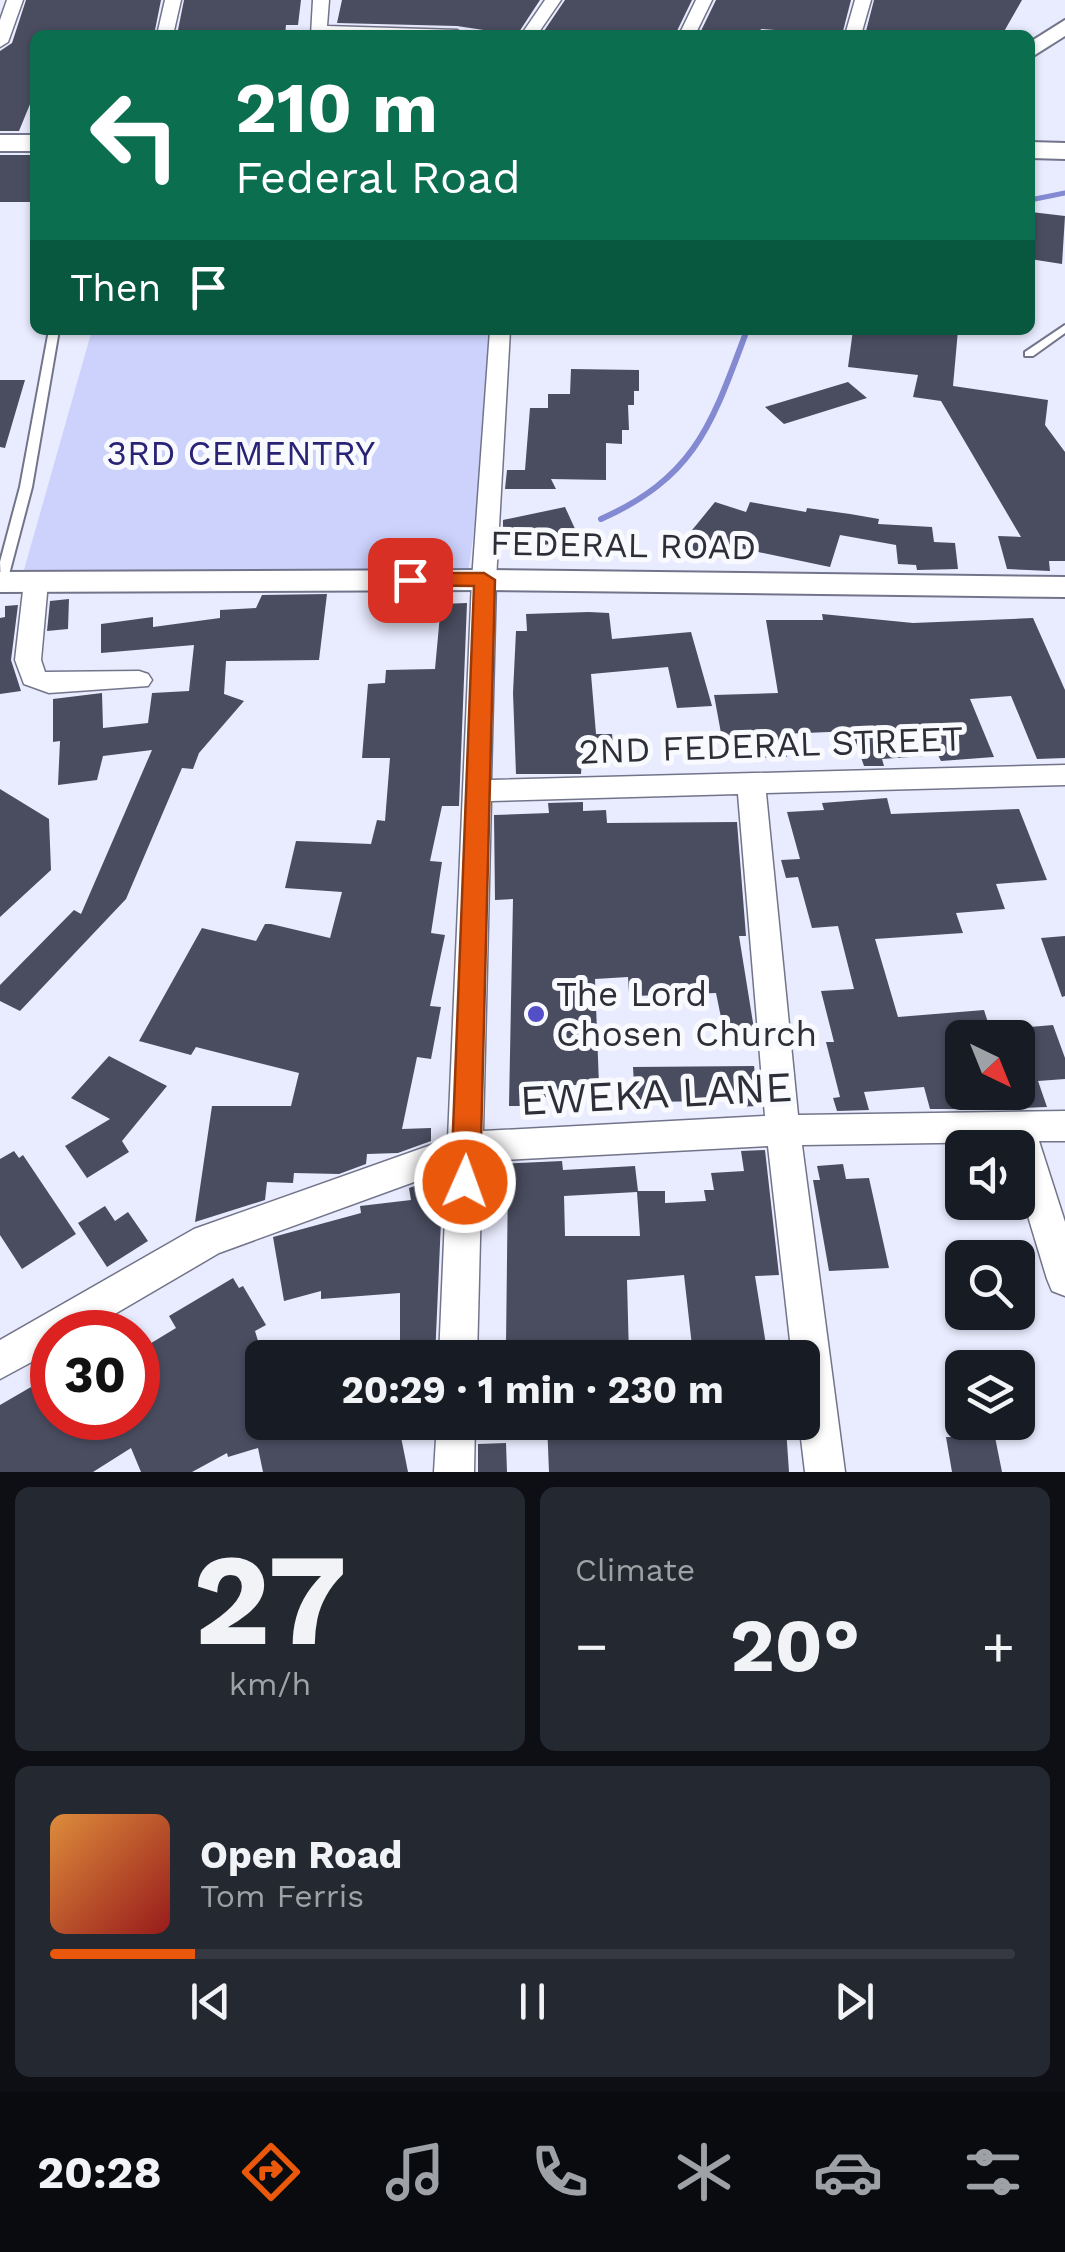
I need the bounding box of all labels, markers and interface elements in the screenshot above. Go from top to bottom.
text: 210 m [235,67,438,149]
icon: left [70,70,200,200]
text: Federal Road [235,151,521,204]
icon: arrive [181,260,236,315]
text: Then [70,266,161,310]
park label: 3RD CEMENTRY [107,432,375,474]
street label: FEDERAL ROAD [489,522,757,568]
pin [368,538,453,623]
icon: arrive [383,553,438,608]
street label: 2ND FEDERAL STREET [578,717,964,773]
place label: The Lord Chosen Church [556,973,817,1055]
marker: The Lord Chosen Church [525,1003,547,1025]
north arrow [945,1020,1035,1110]
map controls [945,1020,1035,1440]
street label: EWEKA LANE [519,1062,793,1125]
position arrow [413,1130,517,1234]
button: sound [945,1130,1035,1220]
button: search [945,1240,1035,1330]
speed limit sign: 30 [30,1310,160,1440]
button: layers [945,1350,1035,1440]
text: 20:29 · 1 min · 230 m [341,1368,724,1412]
text: 27 [193,1523,347,1676]
text: Climate [575,1551,695,1589]
text: 20° [730,1601,860,1689]
text: − [575,1614,608,1678]
text: + [982,1614,1015,1678]
text: km/h [229,1665,311,1703]
text: Open Road [200,1833,402,1877]
text: Tom Ferris [200,1877,364,1915]
icon: previous [183,1974,238,2029]
icon: pause [505,1974,560,2029]
icon: next [827,1974,882,2029]
icon: directions [236,2137,306,2207]
icon: music [380,2137,450,2207]
icon: phone [525,2137,595,2207]
icon: climate [669,2137,739,2207]
icon: car [813,2137,883,2207]
icon: filters [958,2137,1028,2207]
text: 20:28 [37,2146,162,2199]

